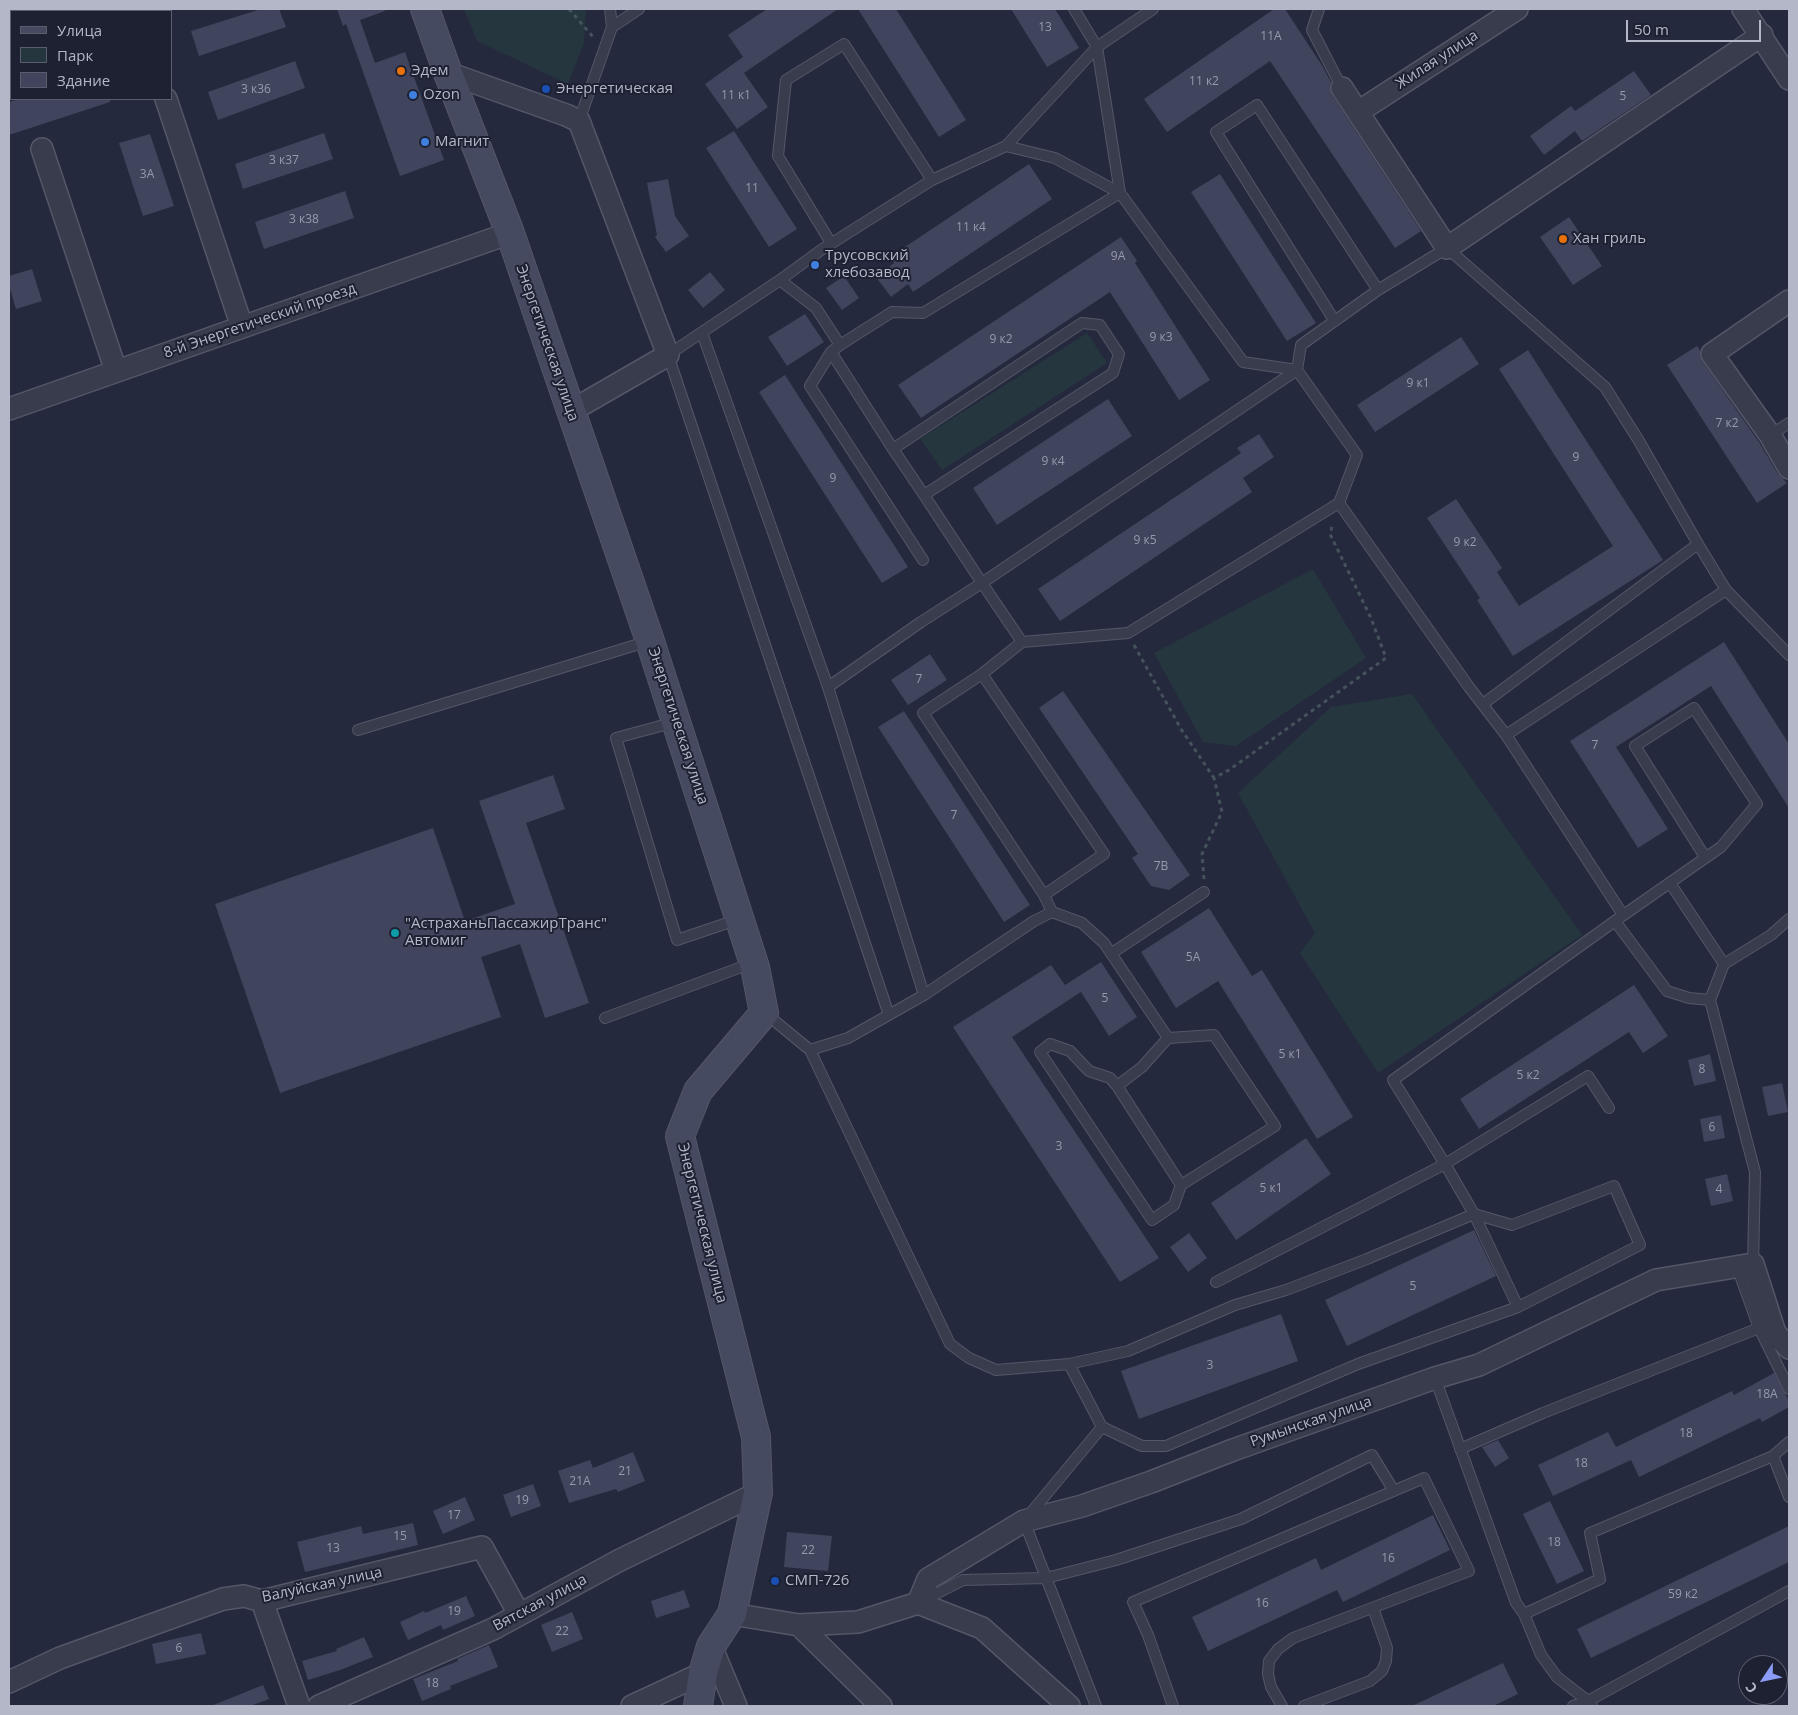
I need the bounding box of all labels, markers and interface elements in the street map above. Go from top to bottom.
legend [10,10,172,100]
scale bar [1628,10,1763,42]
text: 50 m [1634,19,1669,39]
text: Улица [57,20,102,40]
house number: 13 [1038,21,1052,35]
street label: Жилая улица [1392,27,1482,93]
house number: 11А [1260,30,1282,44]
text: Парк [57,45,93,65]
place label: Эдем [411,62,448,80]
marker: Эдем [395,65,407,77]
text: Здание [57,70,110,90]
house number: 11 к2 [1189,75,1219,89]
place label: Энергетическая [556,80,673,98]
house number: 3 к36 [241,83,271,97]
marker: Энергетическая [540,83,552,95]
place label: Ozon [423,86,460,104]
marker: Ozon [407,89,419,101]
house number: 11 к1 [721,89,751,103]
house number: 5 [1620,90,1626,104]
place label: Магнит [435,133,489,151]
marker: Магнит [419,136,431,148]
house number: 3 к37 [269,154,299,168]
house number: 3А [140,168,154,182]
house number: 11 [745,182,759,196]
house number: 3 к38 [289,213,319,227]
house number: 11 к4 [956,221,986,235]
place label: Хан гриль [1573,230,1646,248]
marker: Хан гриль [1557,233,1569,245]
place label: Трусовский хлебозавод [825,247,910,282]
house number: 9А [1111,250,1125,264]
marker: Трусовский хлебозавод [809,259,821,271]
street label: Энергетическая улица [512,262,582,424]
street label: 8-й Энергетический проезд [162,280,358,362]
house number: 9 к3 [1149,331,1173,345]
house number: 9 к2 [989,333,1013,347]
house number: 9 к1 [1406,377,1430,391]
house number: 7 к2 [1715,417,1739,431]
house number: 9 [1573,451,1579,465]
house number: 9 к4 [1041,455,1065,469]
house number: 9 [830,472,836,486]
house number: 9 к5 [1133,534,1157,548]
house number: 9 к2 [1453,536,1477,550]
street label: Энергетическая улица [644,645,712,807]
house number: 7 [916,673,922,687]
house number: 7 [1592,739,1598,753]
house number: 7 [951,809,957,823]
house number: 7В [1154,860,1168,874]
place label: "АстраханьПассажирТранс" Автомиг [405,915,607,950]
marker: "АстраханьПассажирТранс" Автомиг [389,927,401,939]
house number: 5А [1186,951,1200,965]
house number: 5 [1102,992,1108,1006]
house number: 5 к1 [1278,1048,1302,1062]
house number: 8 [1699,1063,1705,1077]
house number: 5 к2 [1516,1069,1540,1083]
house number: 6 [1709,1121,1715,1135]
house number: 3 [1056,1140,1062,1154]
street label: Энергетическая улица [673,1141,731,1305]
house number: 5 к1 [1259,1182,1283,1196]
house number: 4 [1716,1183,1722,1197]
house number: 5 [1410,1280,1416,1294]
house number: 3 [1207,1359,1213,1373]
house number: 18А [1756,1388,1778,1402]
street label: Румынская улица [1248,1393,1374,1451]
house number: 18 [1679,1427,1693,1441]
house number: 18 [1574,1457,1588,1471]
house number: 21 [618,1465,632,1479]
house number: 21А [569,1475,591,1489]
house number: 19 [515,1494,529,1508]
house number: 17 [447,1509,461,1523]
house number: 15 [393,1530,407,1544]
house number: 18 [1547,1536,1561,1550]
house number: 13 [326,1542,340,1556]
house number: 22 [801,1544,815,1558]
house number: 16 [1381,1552,1395,1566]
street label: Валуйская улица [260,1563,384,1607]
street label: Вятская улица [490,1571,590,1635]
place label: СМП-726 [785,1572,849,1590]
marker: СМП-726 [769,1575,781,1587]
house number: 59 к2 [1668,1588,1698,1602]
house number: 16 [1255,1597,1269,1611]
house number: 19 [447,1605,461,1619]
house number: 22 [555,1625,569,1639]
house number: 6 [176,1642,182,1656]
north arrow [1738,1655,1788,1705]
house number: 18 [425,1677,439,1691]
text: С [1741,1679,1761,1697]

